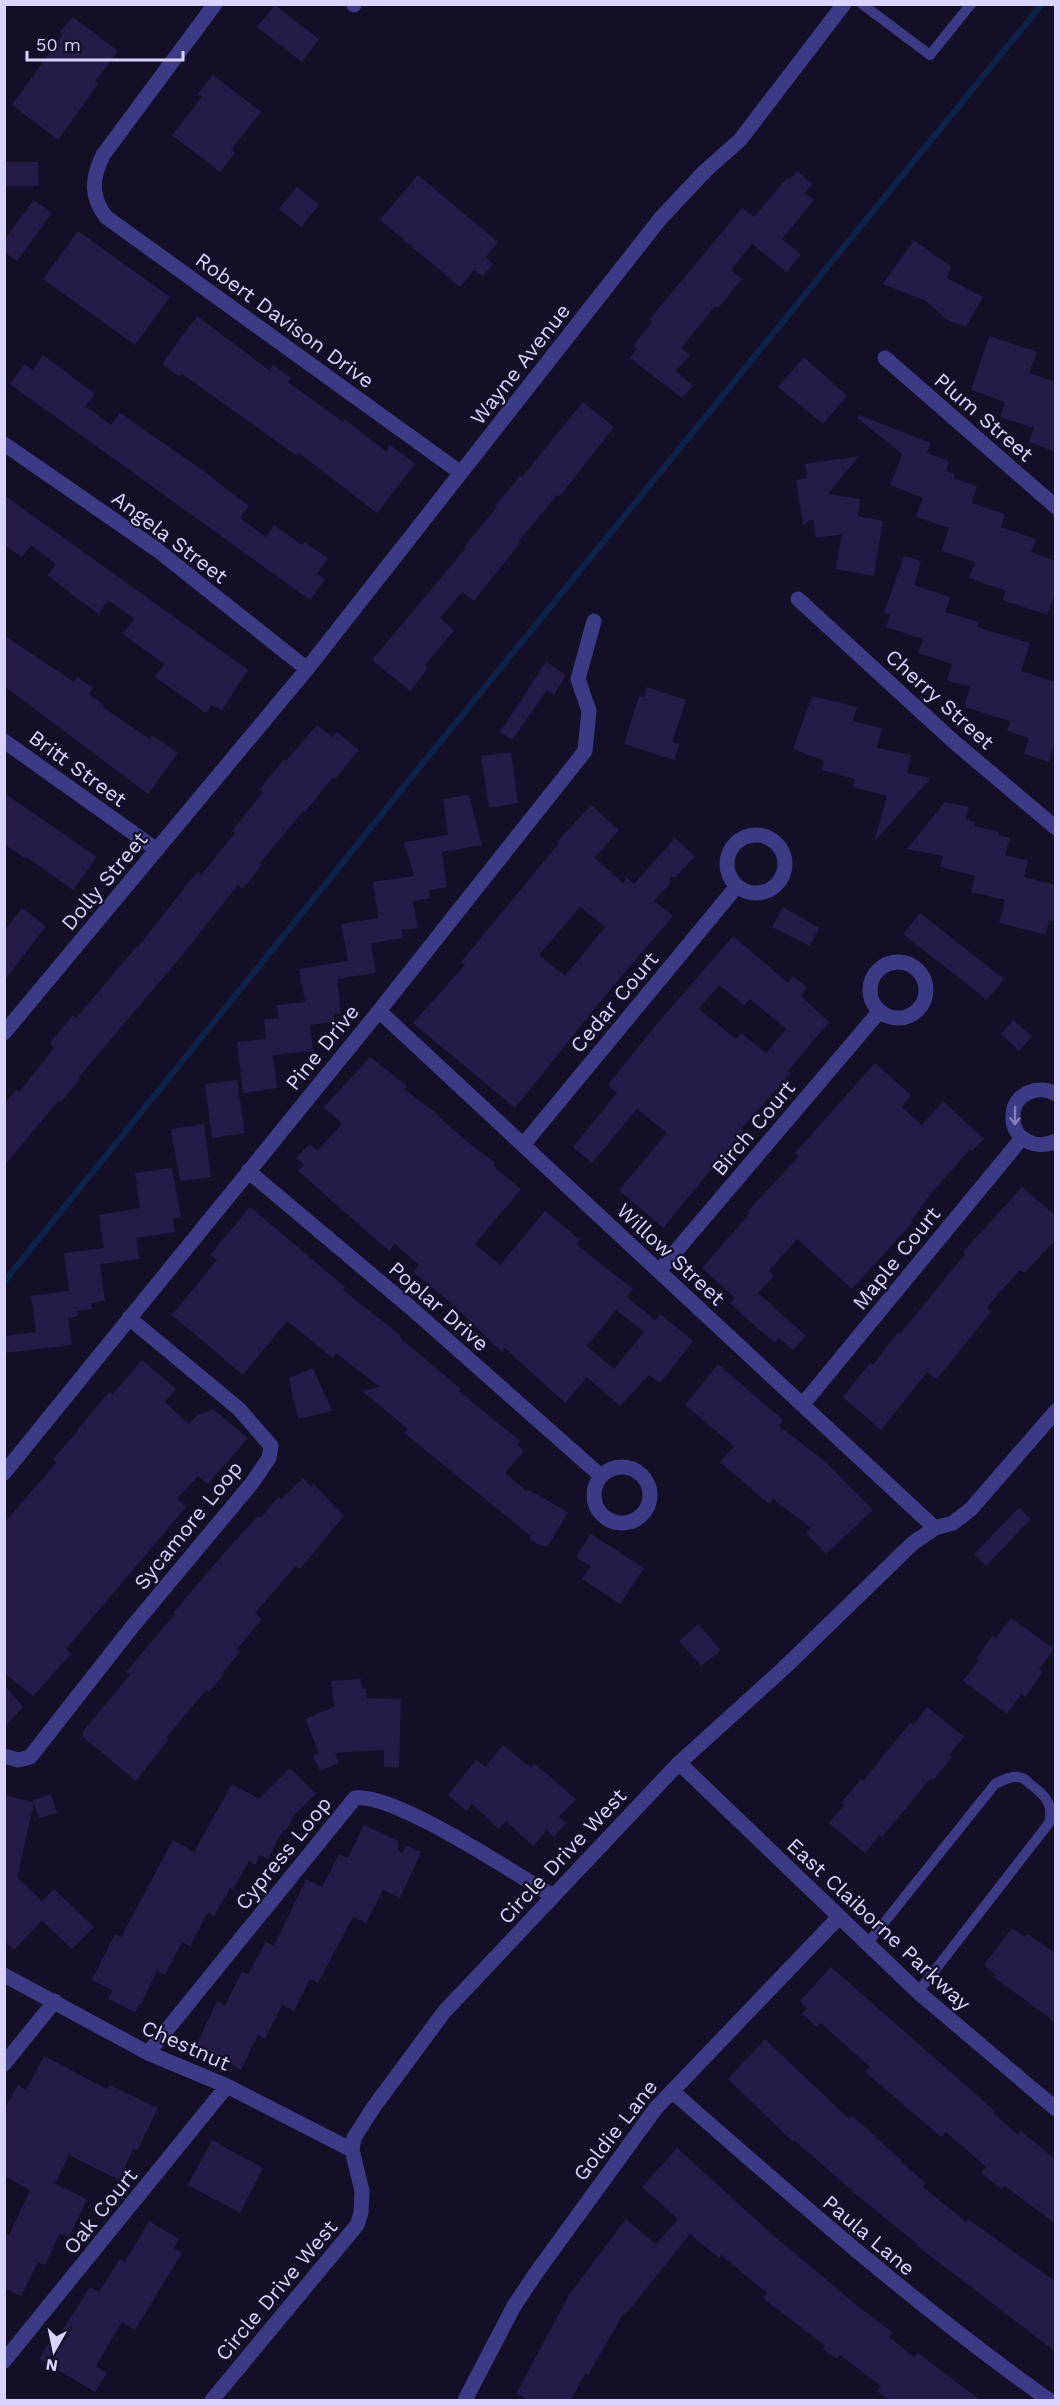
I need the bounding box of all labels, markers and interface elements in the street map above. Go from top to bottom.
scale bar [27,24,183,62]
text: 50 m [36,34,81,55]
street label: Robert Davison Drive [191,247,379,393]
street label: Wayne Avenue [465,298,575,430]
street label: Plum Street [930,367,1039,467]
street label: Angela Street [107,485,233,589]
street label: Cherry Street [881,644,1000,754]
street label: Britt Street [24,724,132,812]
street label: Dolly Street [56,827,153,935]
street label: Cedar Court [565,947,663,1057]
street label: Pine Drive [280,999,364,1095]
street label: Birch Court [706,1075,800,1181]
one-way arrow [1009,1106,1021,1125]
street label: Willow Street [612,1198,730,1310]
street label: Maple Court [847,1201,945,1315]
street label: Poplar Drive [384,1256,494,1356]
street label: Sycamore Loop [129,1456,247,1594]
street label: Circle Drive West [493,1783,631,1929]
street label: Cypress Loop [230,1791,336,1915]
street label: East Claiborne Parkway [782,1832,976,2016]
street label: Chestnut [138,2014,234,2076]
street label: Goldie Lane [568,2074,662,2186]
street label: Oak Court [58,2163,142,2259]
street label: Paula Lane [818,2189,920,2281]
street label: Circle Drive West [210,2214,342,2365]
north arrow [24,2321,84,2381]
text: N [44,2355,59,2376]

